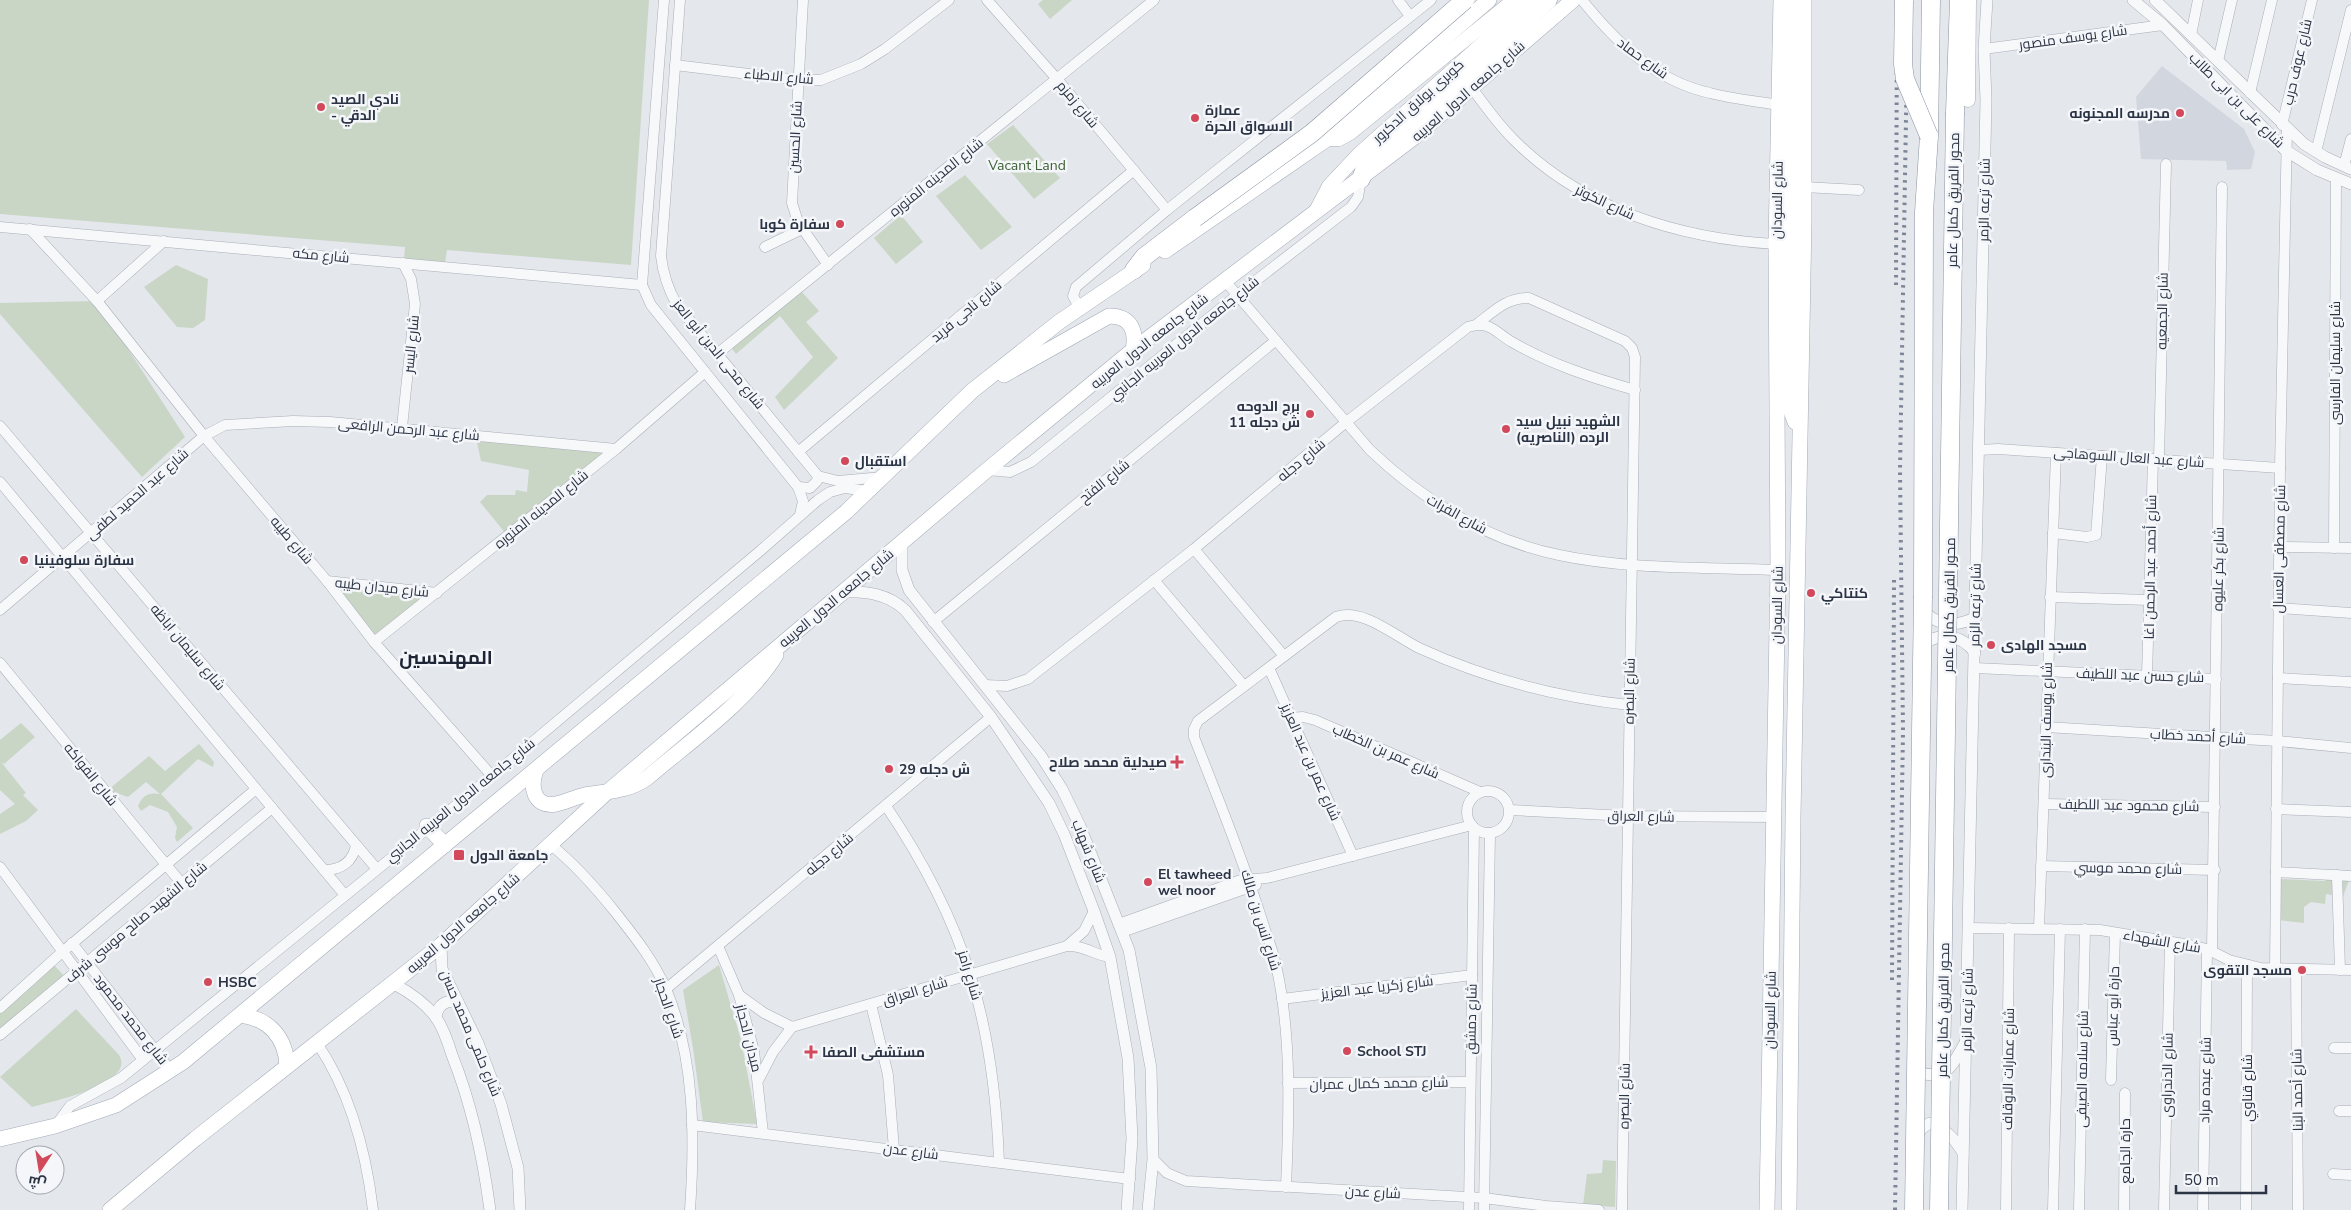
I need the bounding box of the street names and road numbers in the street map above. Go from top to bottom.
street label: شارع عوف حرب [2278,17,2317,107]
street label: شارع يوسف منصور [2017,20,2129,55]
street label: شارع حماد [1613,33,1672,83]
street label: شارع جامعه الدول العربيه [1408,37,1529,146]
street label: شارع على بن ابى طالب [2185,48,2289,152]
street label: كوبرى بولاق الدكرور [1368,55,1468,148]
street label: شارع الاطباء [743,64,815,89]
street label: شارع زمزم [1052,77,1103,132]
street label: شارع الحسين [784,100,807,174]
street label: محور الفريق كمال عامر [1943,132,1964,269]
street label: شارع المدينه المنوره [885,134,987,221]
street label: شارع ترعه الزمر [1974,158,1995,243]
street label: شارع السودان [1767,161,1788,239]
street label: شارع الكوثر [1571,180,1638,224]
street label: شارع مكه [292,244,350,267]
street label: شارع جامعه الدول العربيه الجانبي [1106,272,1262,404]
street label: شارع الجمعيه [2152,272,2173,350]
street label: شارع ناجى فريد [927,276,1006,347]
street label: شارع جامعه الدول العربيه [1087,290,1211,392]
street label: شارع محى الدين أبو العز [668,295,769,413]
street label: شارع سليمان الفارسى [2326,301,2345,425]
street label: شارع اليسر [399,314,424,375]
street label: شارع عبد الرحمن الرافعى [337,414,481,445]
street label: شارع دجله [1273,435,1330,486]
street label: شارع عبد العال السوهاجى [2053,443,2205,472]
street label: شارع عبد الحميد لطفى [82,444,193,544]
street label: شارع الفتح [1075,455,1134,508]
street label: شارع المدينه المنوره [490,466,592,553]
street label: شارع مصطفى العسال [2269,484,2290,614]
street label: شارع الفرات [1423,490,1490,539]
street label: شارع أحمد عبد الرحمن اغا [2140,494,2161,640]
street label: شارع طيبه [266,512,317,568]
street label: شارع بكر عليوه [2208,527,2229,611]
street label: محور الفريق كمال عامر [1939,537,1960,674]
street label: شارع جامعه الدول العربيه [775,545,898,652]
street label: شارع ترعه الزمر [1965,563,1986,648]
street label: شارع السودان [1767,566,1788,644]
street label: شارع ميدان طيبه [334,573,430,602]
street label: شارع سليمان اباظه [146,600,229,695]
street label: شارع البصره [1619,658,1640,724]
street label: شارع يوسف البندارى [2036,662,2057,778]
street label: شارع حسن عبد اللطيف [2075,664,2204,687]
street label: شارع عمر بن عبد العزيز [1276,700,1345,824]
street label: شارع عمر بن الخطاب [1329,719,1442,784]
street label: شارع أحمد خطاب [2149,724,2247,749]
street label: شارع جامعه الدول العربيه الجانبي [381,734,540,868]
street label: شارع الفواكه [59,739,122,810]
street label: شارع محمود عبد اللطيف [2058,795,2200,816]
street label: شارع العراق [1607,806,1675,827]
street label: شارع شهاب [1067,817,1110,886]
street label: شارع دجله [801,829,858,880]
street label: شارع الشهيد صالح موسى شرف [61,857,211,987]
street label: شارع محمد موسي [2074,858,2182,880]
street label: شارع انس بن مالك [1236,867,1285,973]
street label: شارع جامعه الدول العربيه [403,869,524,978]
street label: شارع الشهداء [2122,925,2202,958]
street label: محور الفريق كمال عامر [1933,942,1954,1079]
street label: شارع رامز [953,947,986,1002]
street label: حارة أبو عباس [2103,966,2124,1046]
street label: شارع حلمى محمد حسن [435,967,506,1099]
street label: شارع ترعه الزمر [1957,968,1978,1053]
street label: شارع محمد محمود [89,970,172,1069]
street label: شارع زكريا عبد العزيز [1319,971,1434,1004]
street label: شارع السودان [1760,971,1781,1049]
street label: شارع العراق [880,973,950,1010]
street label: شارع الحجاز [649,974,688,1041]
street label: شارع دمشق [1461,983,1482,1055]
street label: ميدان الحجاز [731,1001,766,1074]
street label: شارع عمارات الاوقاف [1998,1008,2019,1130]
street label: شارع سلامه الصيفى [2072,1010,2093,1128]
street label: شارع الدندراوى [2157,1033,2178,1118]
street label: شارع عبده مراد [2195,1037,2216,1123]
street label: شارع أحمد البنا [2287,1048,2308,1132]
street label: شارع قناوي [2238,1054,2259,1122]
street label: شارع البصره [1614,1063,1635,1129]
street label: شارع محمد كمال عمران [1309,1073,1449,1094]
street label: حارة الجامع [2116,1118,2135,1184]
street label: شارع عدن [882,1139,940,1164]
street label: شارع عدن [1345,1182,1401,1203]

